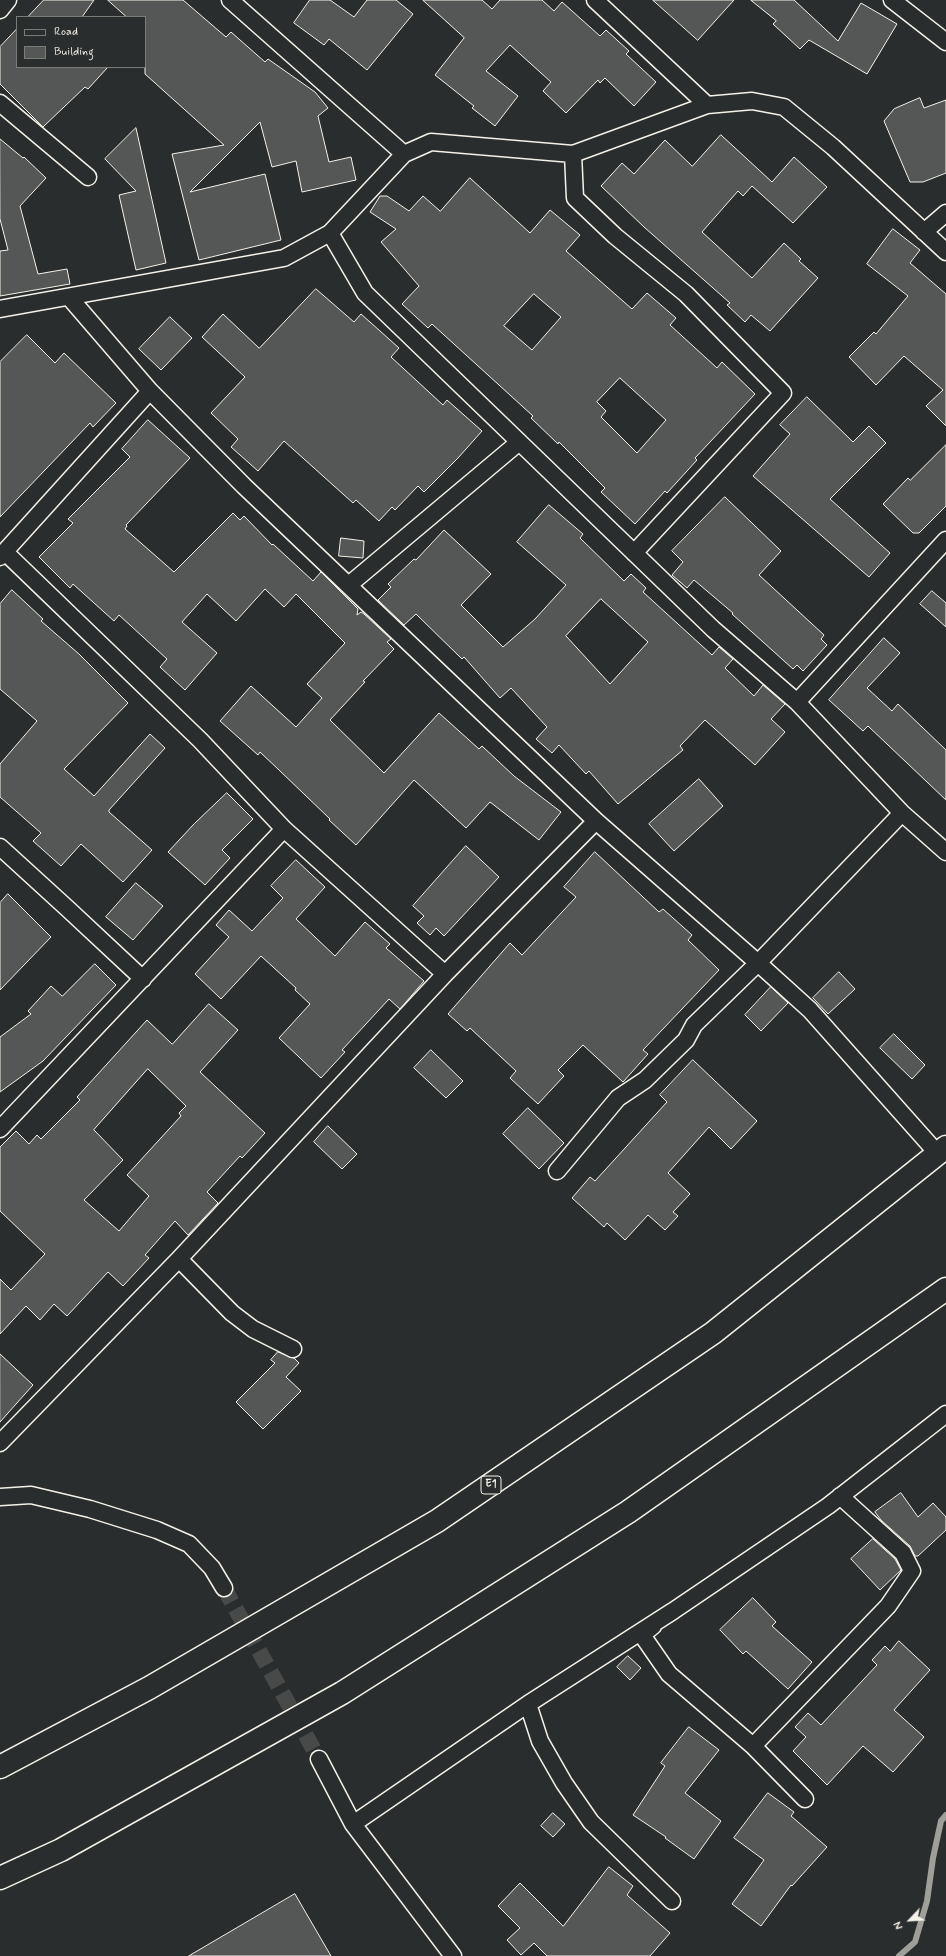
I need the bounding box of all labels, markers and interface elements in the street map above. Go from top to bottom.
legend [16,16,146,68]
text: Road [54,24,78,40]
text: Building [54,44,94,60]
road number: E1 [481,1476,501,1494]
north arrow [890,1900,930,1940]
text: N [891,1919,907,1931]

